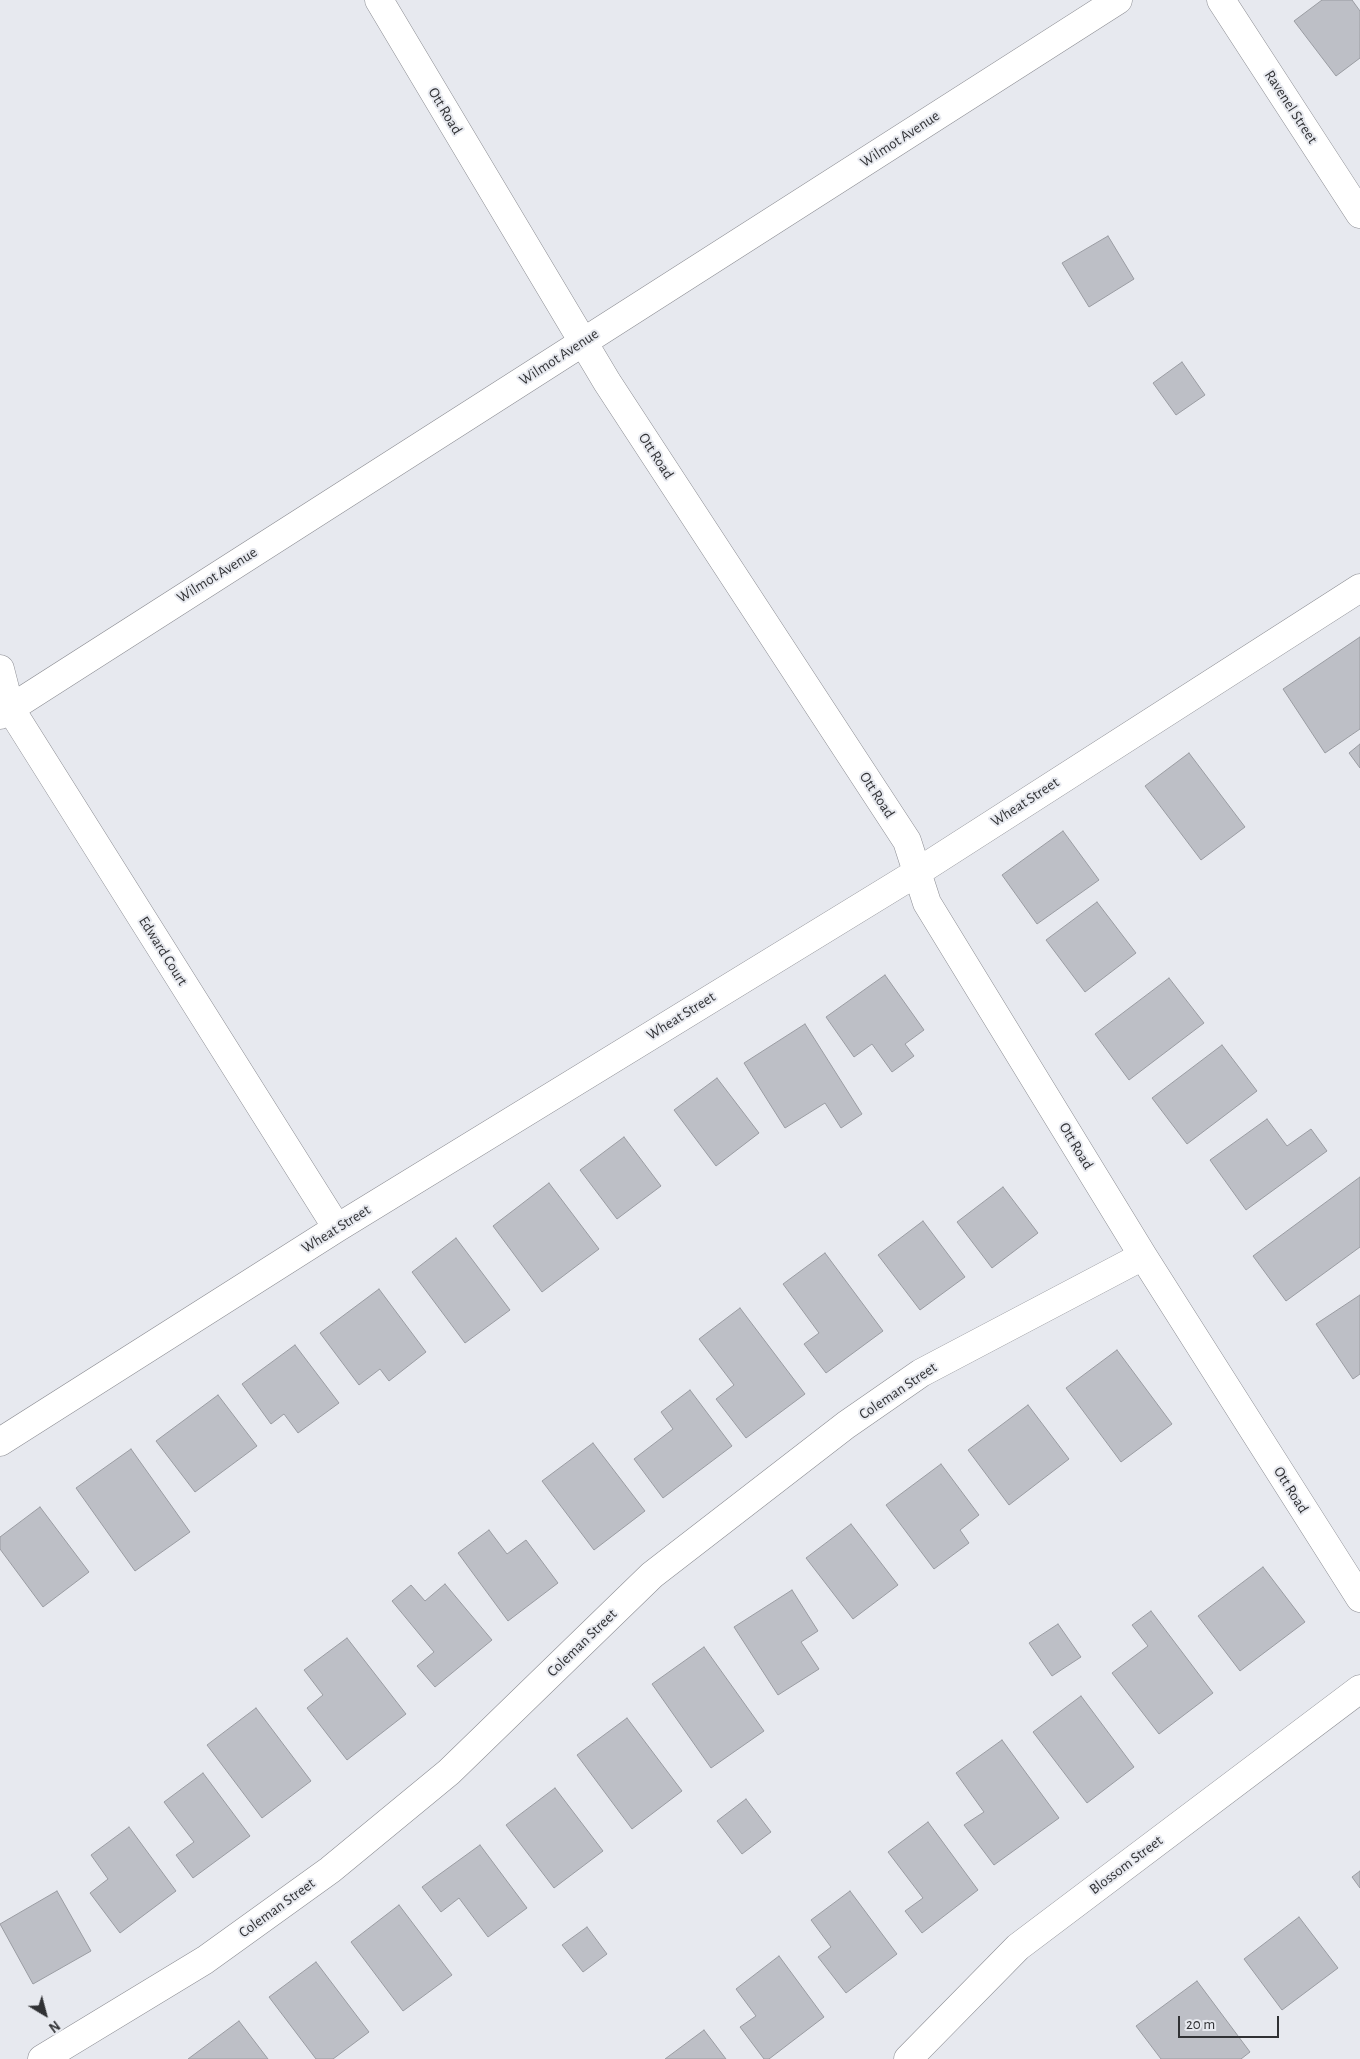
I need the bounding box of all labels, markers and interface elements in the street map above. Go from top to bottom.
street label: Ravenel Street [1261,67,1321,147]
street label: Ott Road [424,84,466,138]
street label: Wilmot Avenue [857,107,943,171]
street label: Wilmot Avenue [516,325,602,389]
street label: Ott Road [634,430,678,482]
street label: Wilmot Avenue [174,543,260,607]
street label: Ott Road [855,769,899,821]
street label: Wheat Street [988,773,1062,831]
street label: Edward Court [135,913,191,989]
street label: Wheat Street [643,988,719,1044]
street label: Ott Road [1055,1119,1097,1173]
street label: Wheat Street [298,1201,374,1257]
street label: Coleman Street [856,1358,940,1424]
street label: Ott Road [1270,1463,1312,1517]
street label: Coleman Street [543,1605,621,1681]
street label: Blossom Street [1086,1832,1166,1898]
street label: Coleman Street [235,1874,319,1942]
north arrow [20,1989,70,2039]
scale bar [1180,2006,1281,2038]
text: N [46,2017,62,2034]
text: 20 m [1186,2017,1215,2032]

